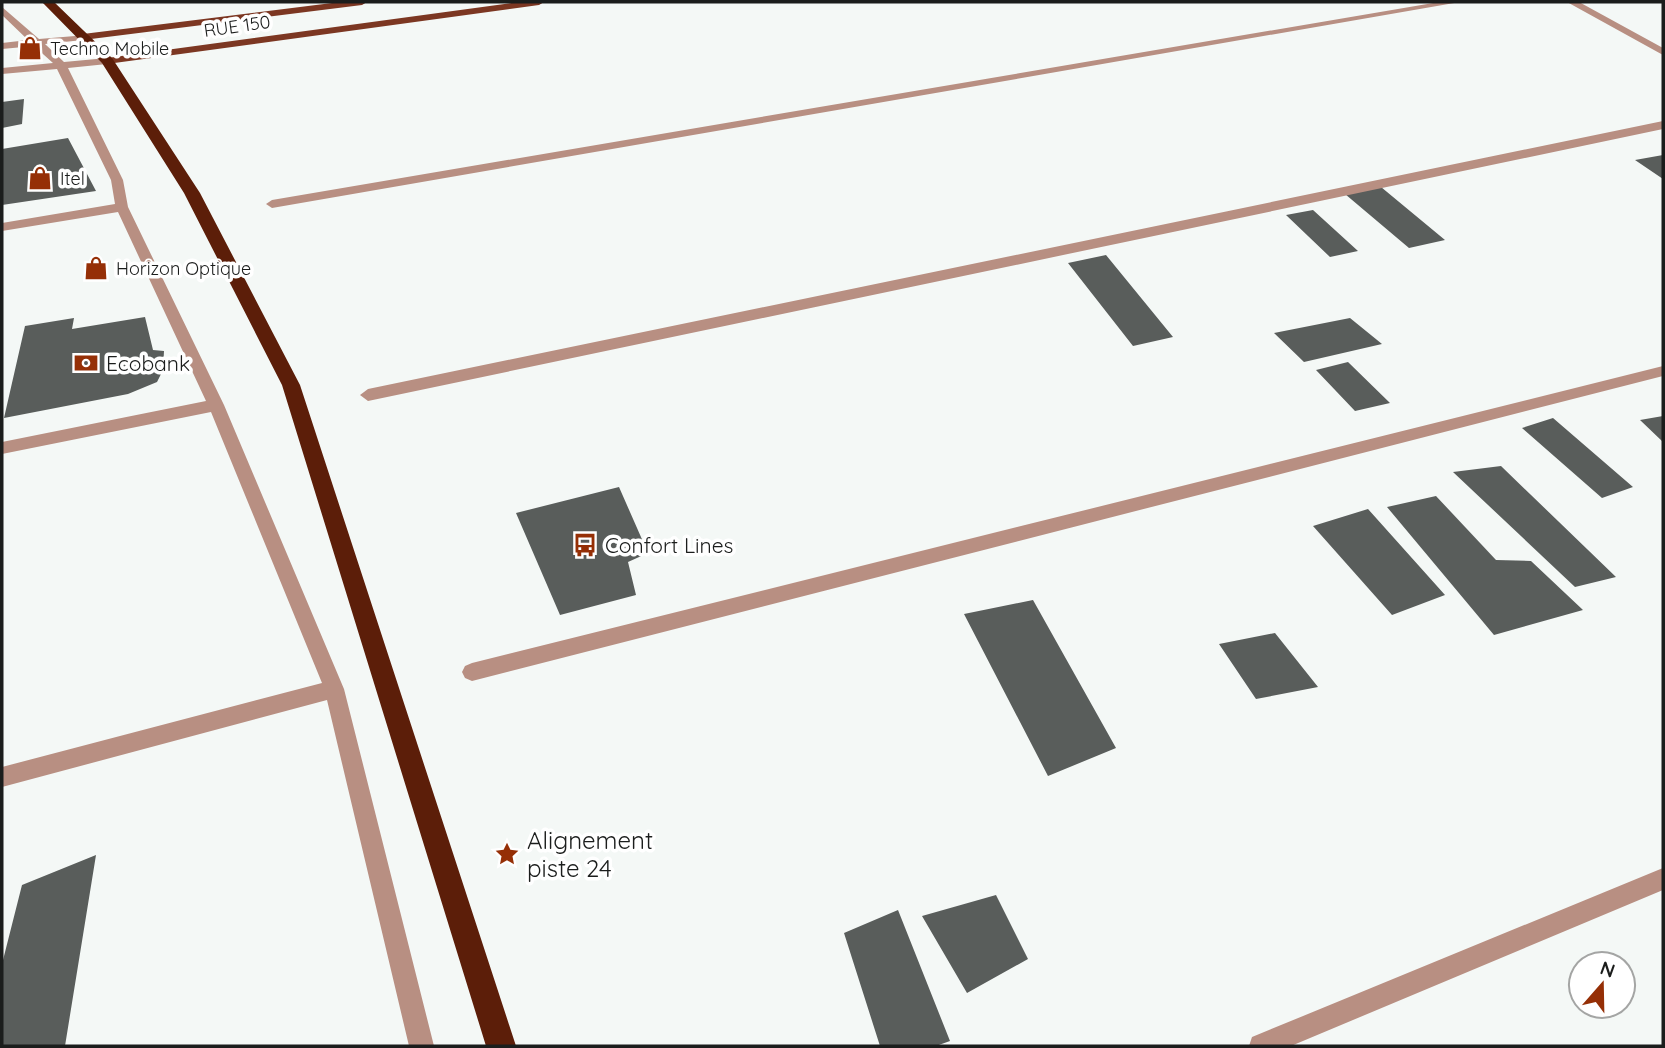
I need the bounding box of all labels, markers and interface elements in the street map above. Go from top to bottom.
street label: RUE 150 [202,10,272,42]
shop icon: Techno Mobile [16,34,44,62]
place label: Techno Mobile [50,37,169,60]
shop icon: Itel [26,164,54,192]
place label: Itel [60,167,85,190]
shop icon: Horizon Optique [82,254,110,282]
place label: Horizon Optique [116,257,251,280]
bank icon: Ecobank [72,349,100,377]
place label: Ecobank [106,350,190,376]
bus stop icon: Confort Lines [571,531,599,559]
place label: Confort Lines [605,532,733,558]
place label: Alignement piste 24 [527,825,653,883]
place icon: Alignement piste 24 [493,840,521,868]
north arrow [1567,950,1637,1020]
text: N [1597,955,1618,983]

